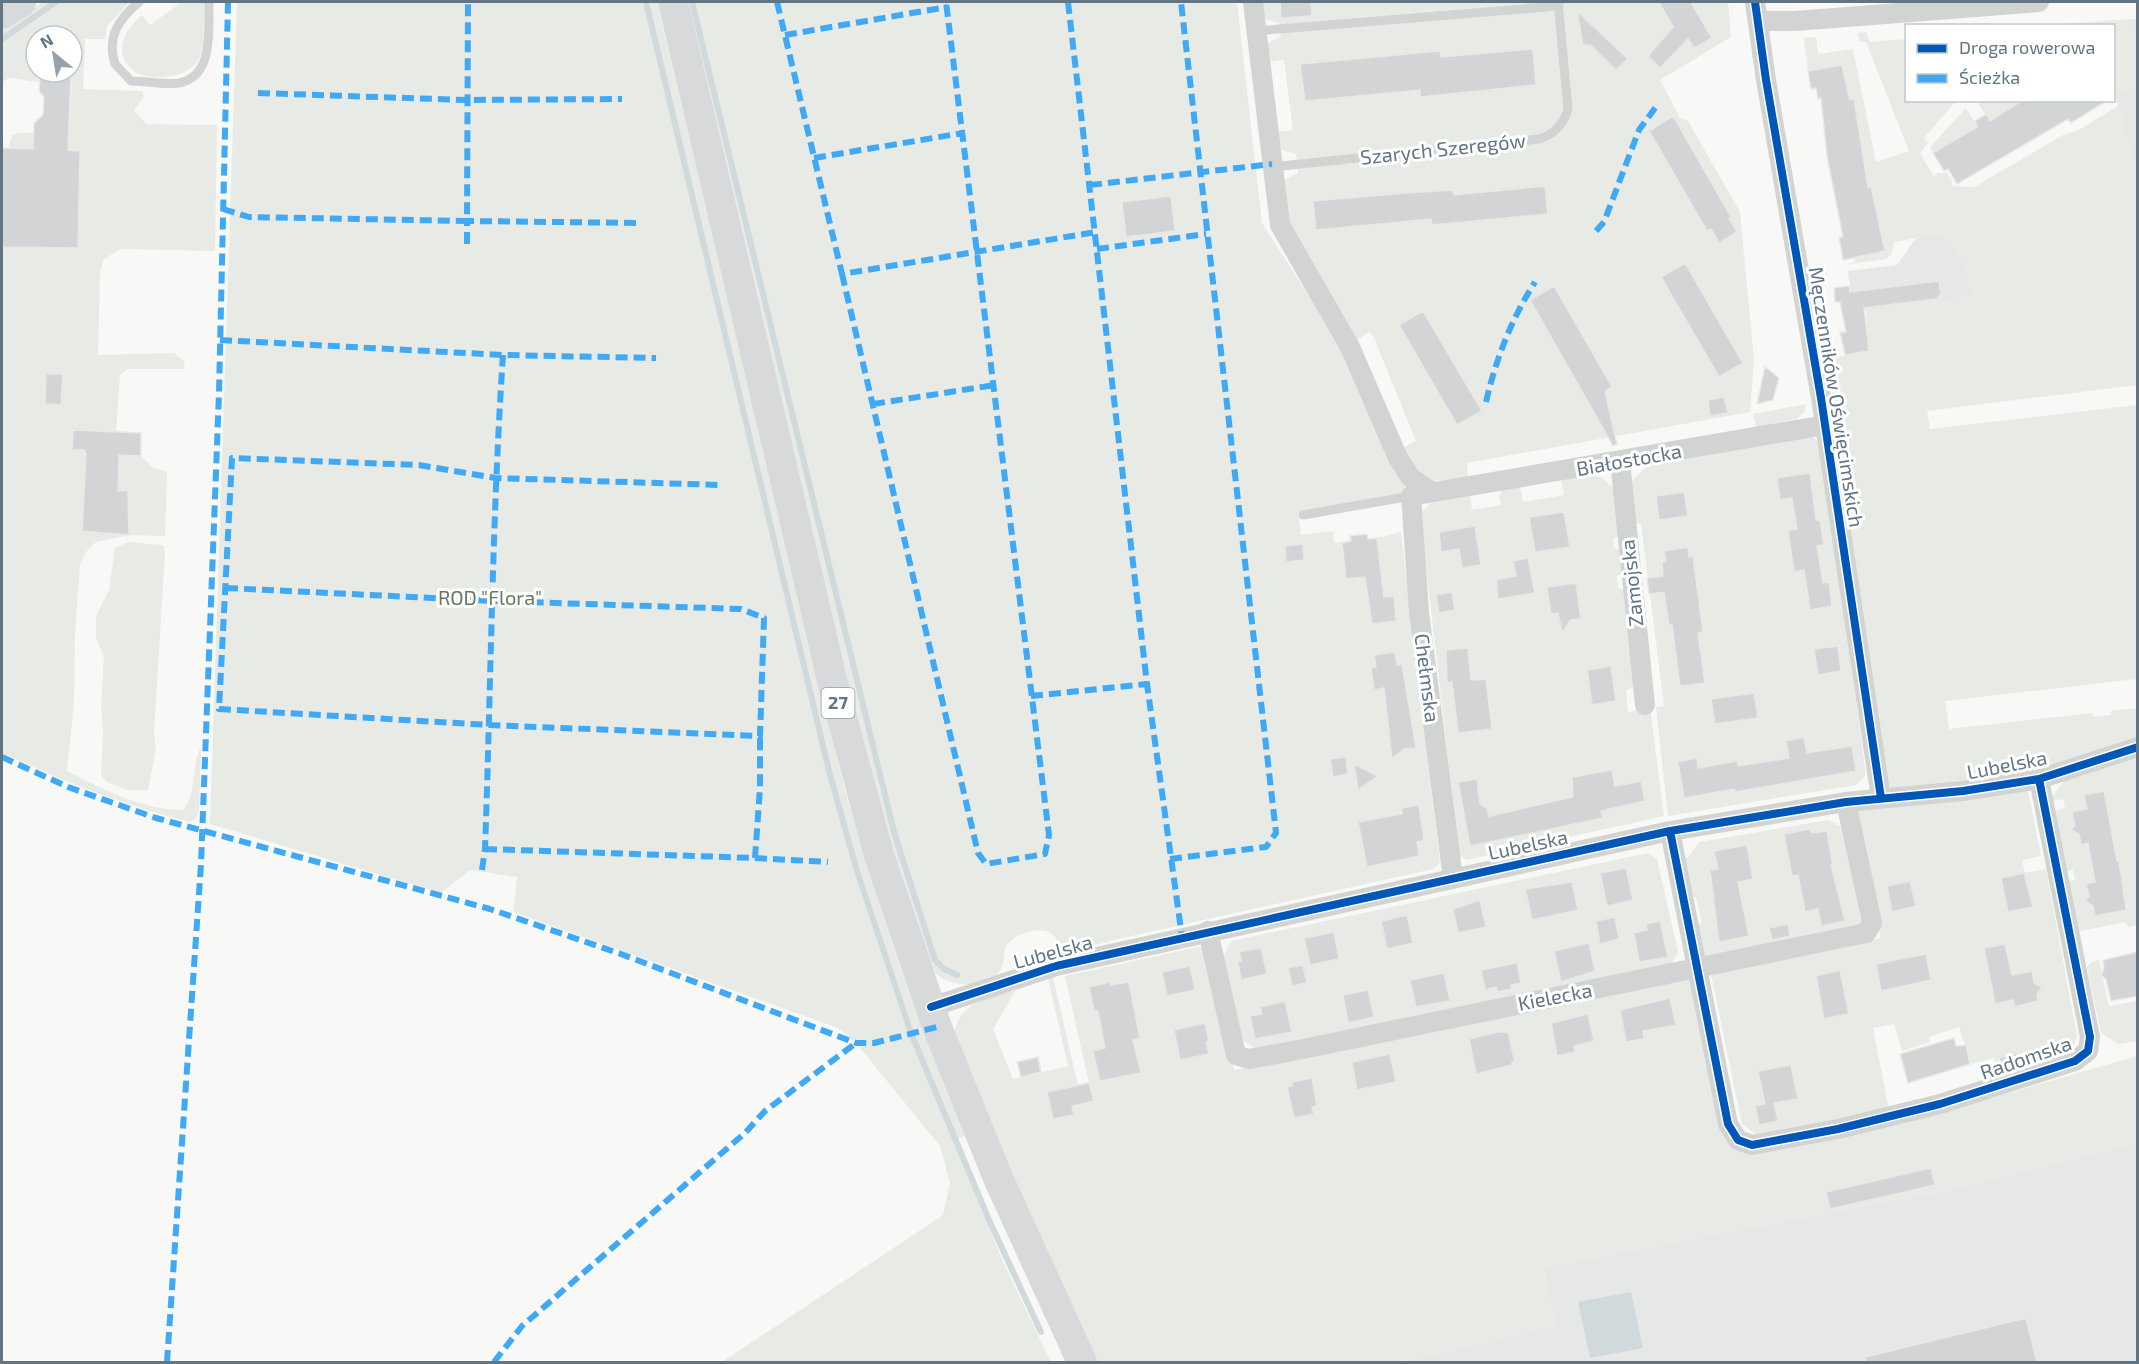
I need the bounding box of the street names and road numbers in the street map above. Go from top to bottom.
street label: Szarych Szeregów [1359,127,1527,169]
street label: Męczenników Oświęcimskich [1805,265,1869,529]
street label: Białostocka [1574,438,1683,480]
street label: Zamojska [1614,538,1648,628]
street label: Chełmska [1411,632,1445,724]
road number: 27 [822,688,854,718]
street label: Lubelska [1965,745,2049,784]
street label: Lubelska [1486,824,1570,864]
street label: Lubelska [1010,929,1095,973]
street label: Kielecka [1516,977,1594,1015]
street label: Radomska [1977,1030,2074,1084]

